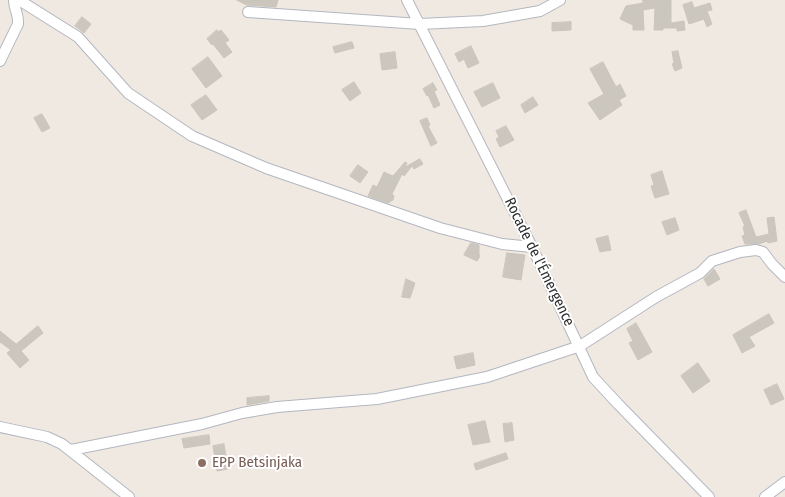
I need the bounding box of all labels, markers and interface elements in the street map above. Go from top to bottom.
street label: Rocade de l'Émergence [500,195,578,329]
place label: EPP Betsinjaka [212,454,302,472]
marker: EPP Betsinjaka [196,457,208,469]

